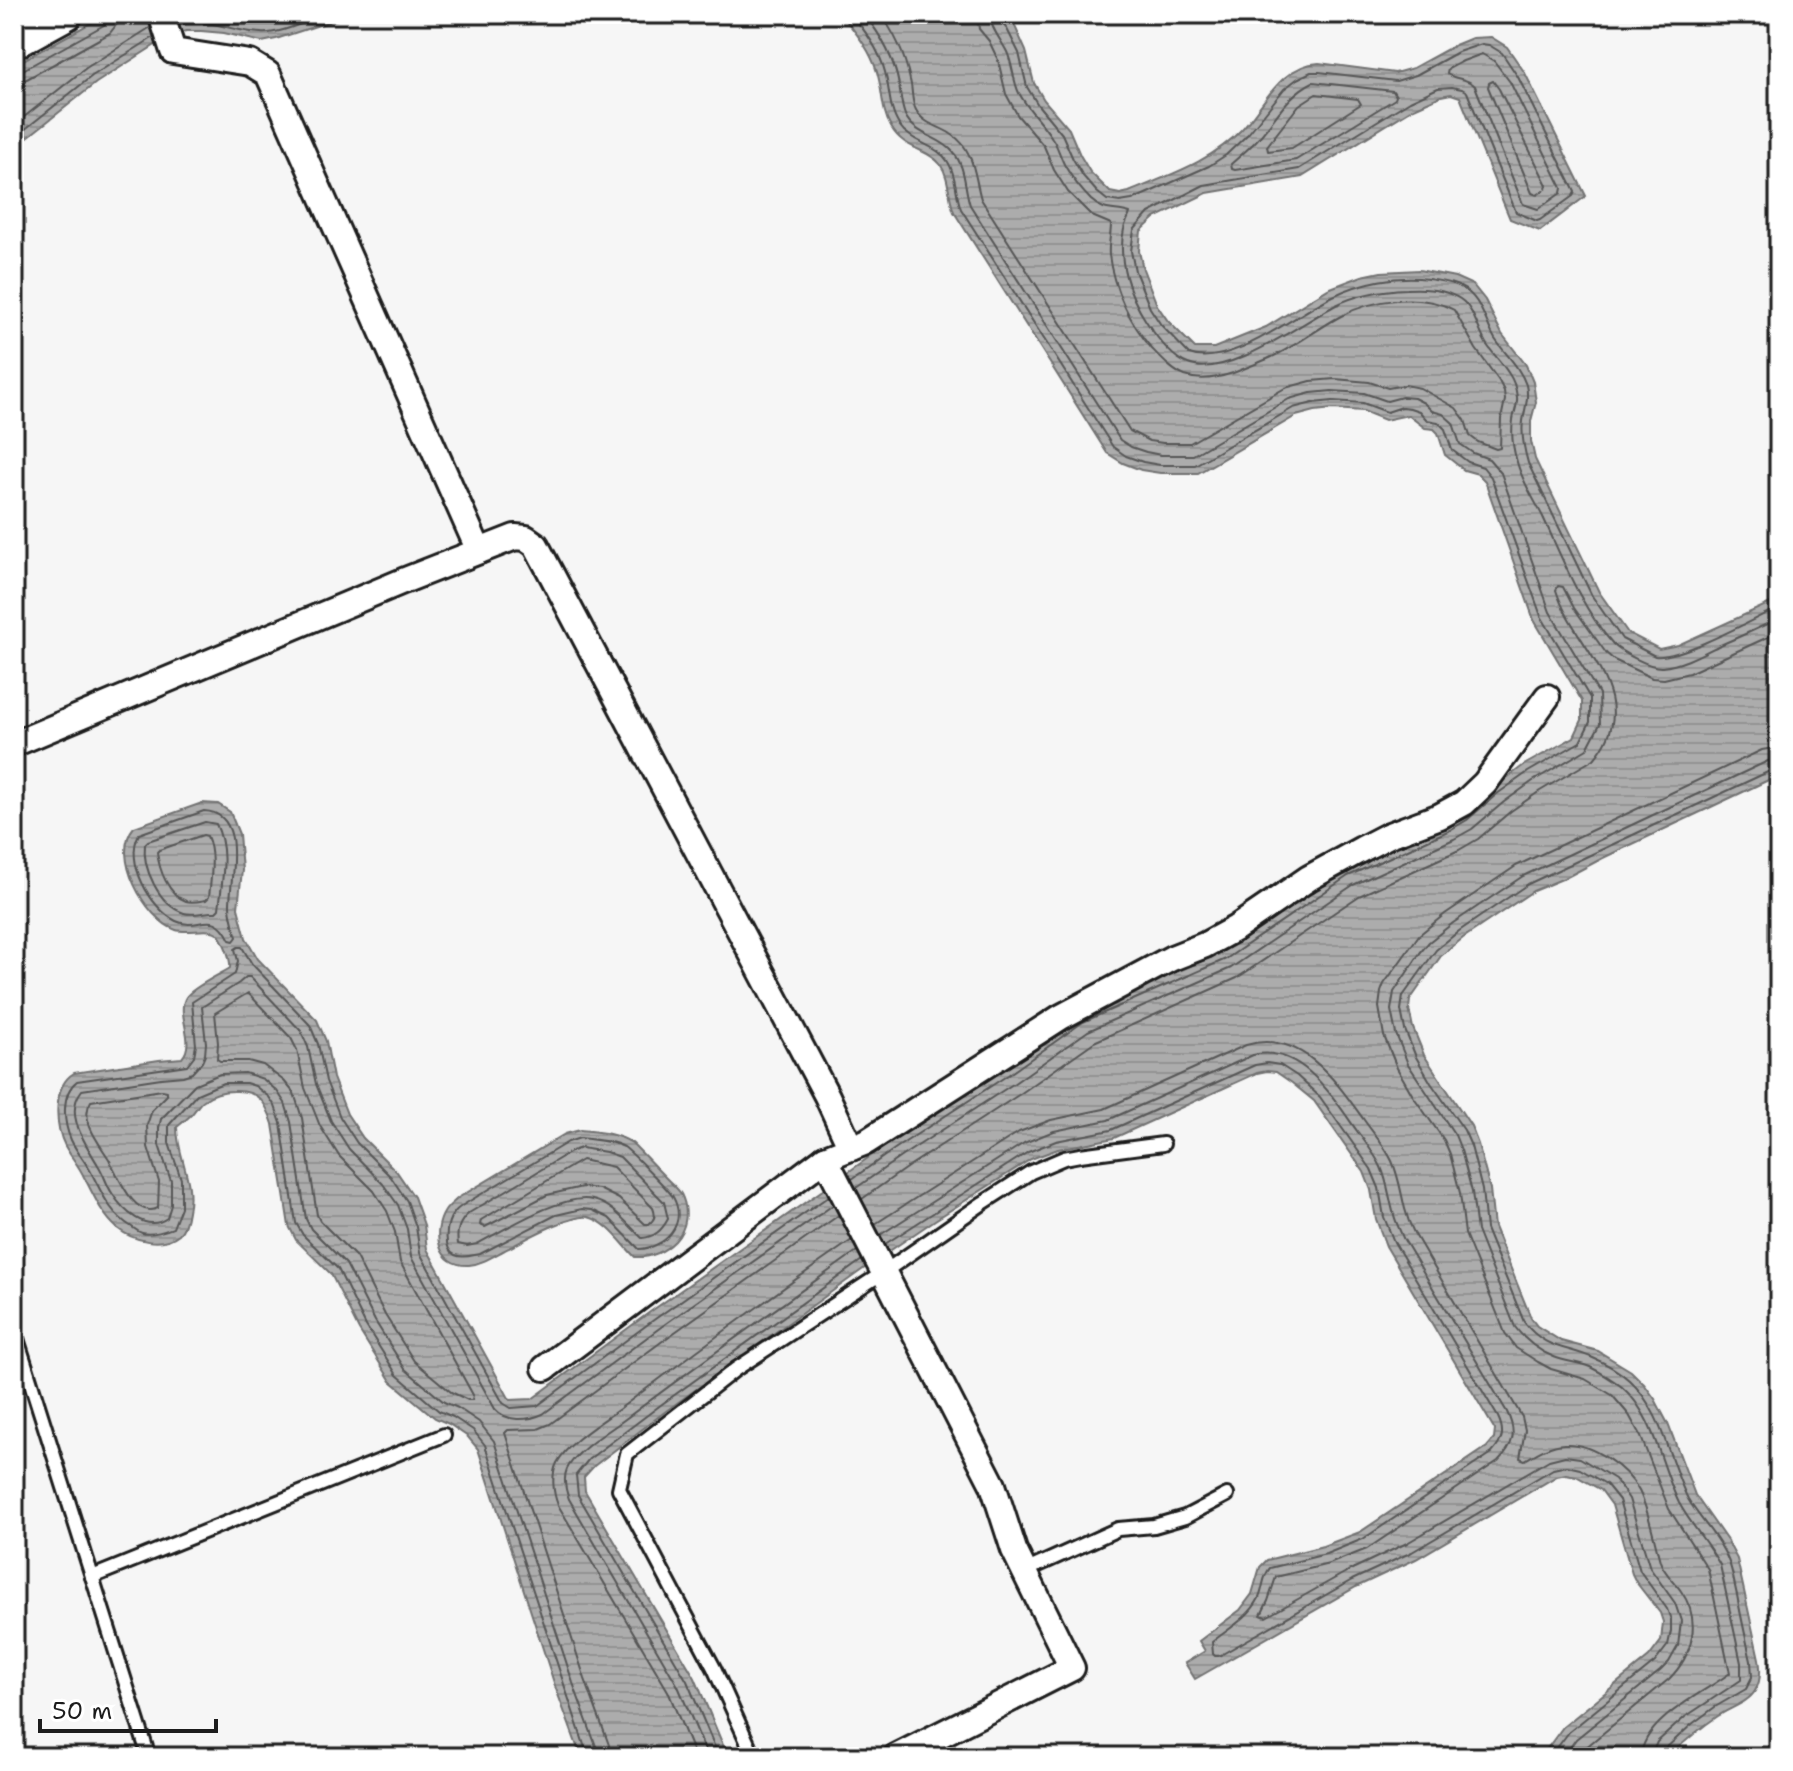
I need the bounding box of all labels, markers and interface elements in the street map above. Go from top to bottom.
scale bar [40,1683,216,1733]
text: 50 m [52,1695,112,1727]

